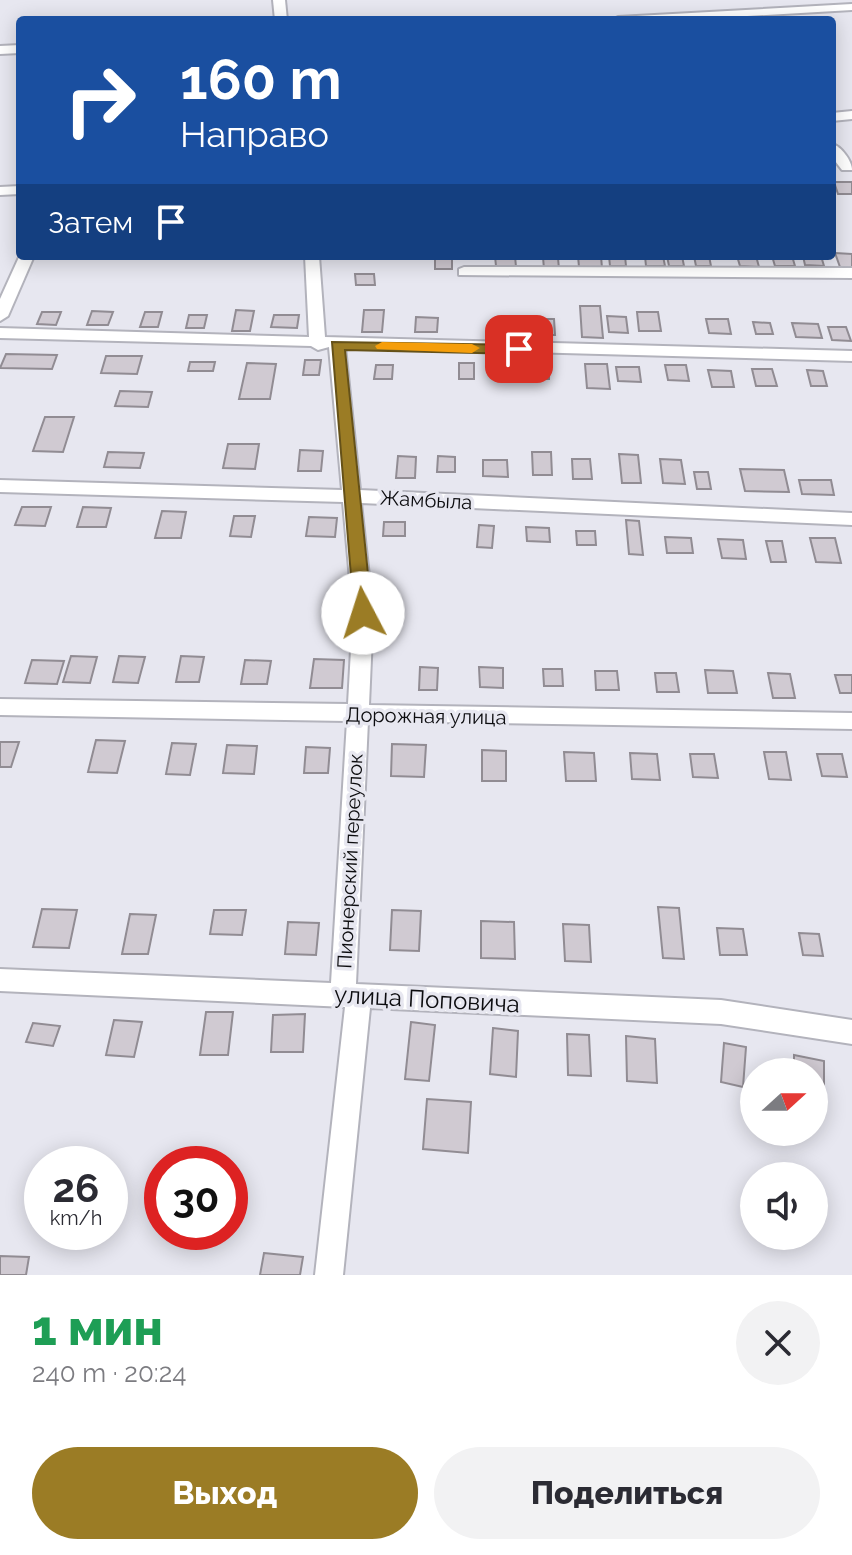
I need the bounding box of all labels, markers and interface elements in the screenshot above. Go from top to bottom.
text: 160 m [180,46,342,112]
icon: right [48,48,152,152]
text: Направо [180,113,329,155]
icon: arrive [149,200,193,244]
text: Затем [48,205,133,240]
pin [485,315,553,383]
icon: arrive [497,327,541,371]
street label: Жамбыла [379,486,473,514]
position arrow [321,571,405,655]
street label: Дорожная улица [345,703,507,729]
street label: Пионерский переулок [332,753,368,969]
street label: улица Поповича [333,980,521,1018]
north arrow [740,1058,828,1146]
map controls [740,1058,828,1250]
speed limit sign: 30 [144,1146,248,1250]
button: sound [740,1162,828,1250]
text: 26 [53,1164,99,1211]
text: km/h [50,1206,102,1230]
text: 1 мин [32,1300,163,1356]
button: close [736,1301,820,1385]
text: 240 m · 20:24 [32,1358,186,1388]
button: Выход [32,1447,418,1539]
button: Поделиться [434,1447,820,1539]

